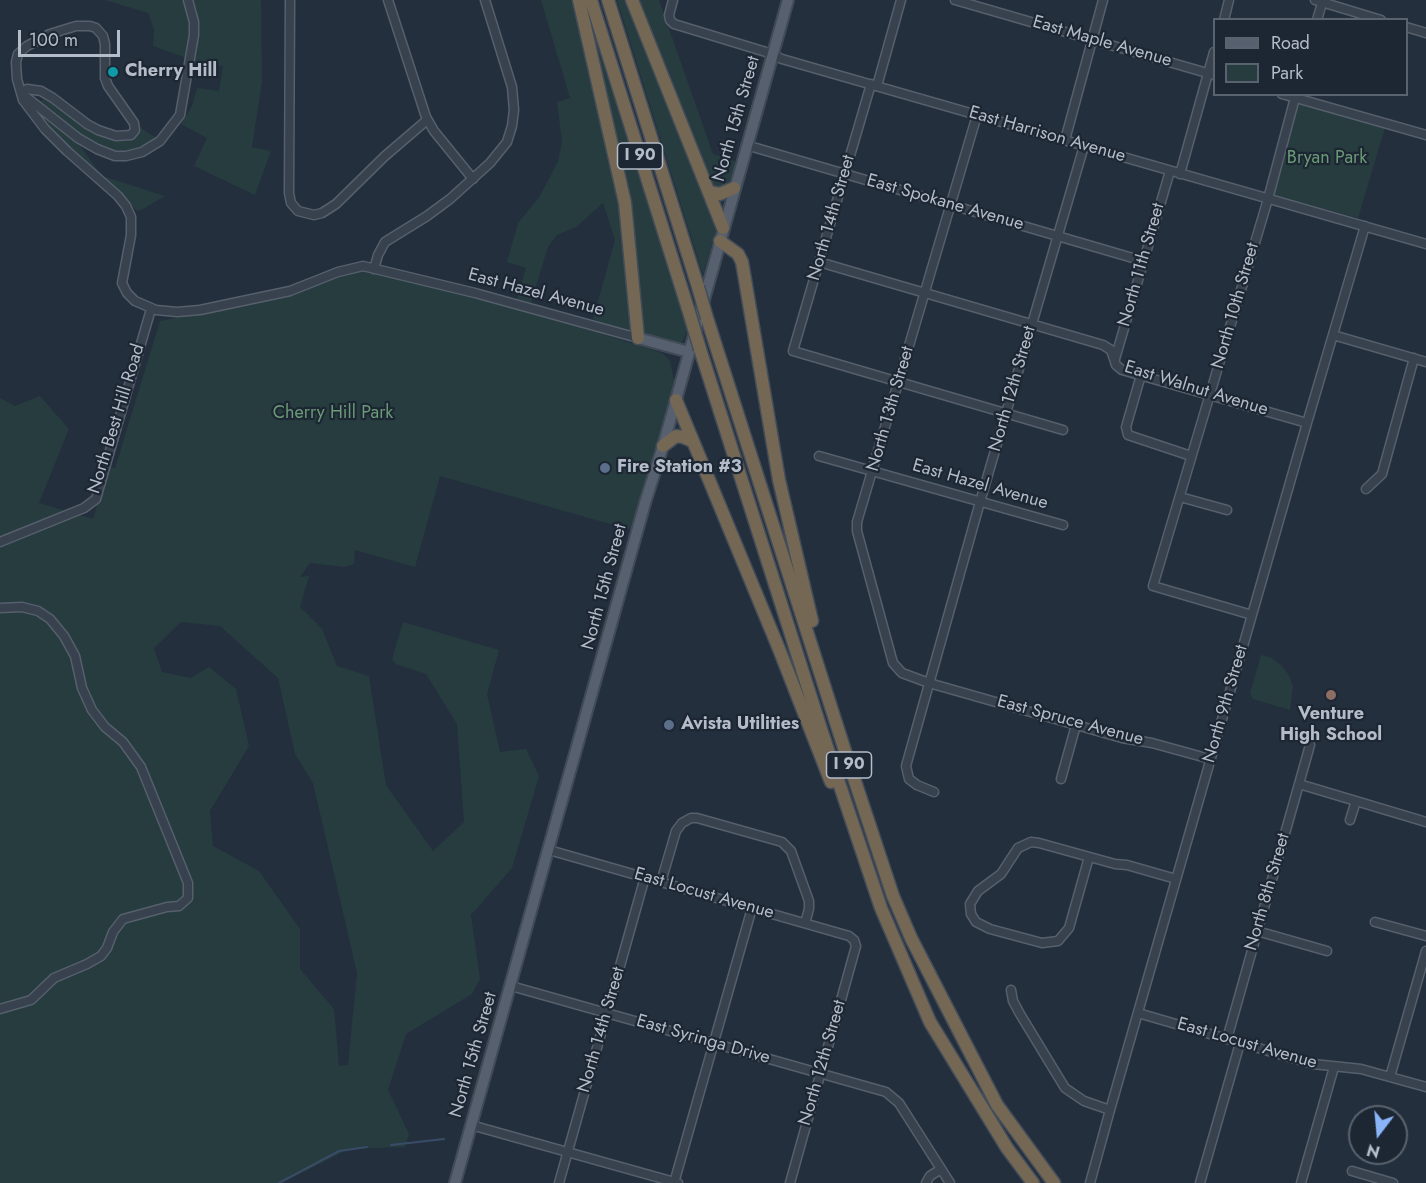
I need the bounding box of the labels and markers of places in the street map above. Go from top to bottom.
place label: Cherry Hill [125,61,217,83]
marker: Cherry Hill [106,65,120,79]
place label: Fire Station #3 [617,457,742,479]
marker: Fire Station #3 [598,461,612,475]
marker: Venture High School [1324,688,1338,702]
place label: Venture High School [1280,704,1382,746]
place label: Avista Utilities [681,714,799,736]
marker: Avista Utilities [662,718,676,732]

